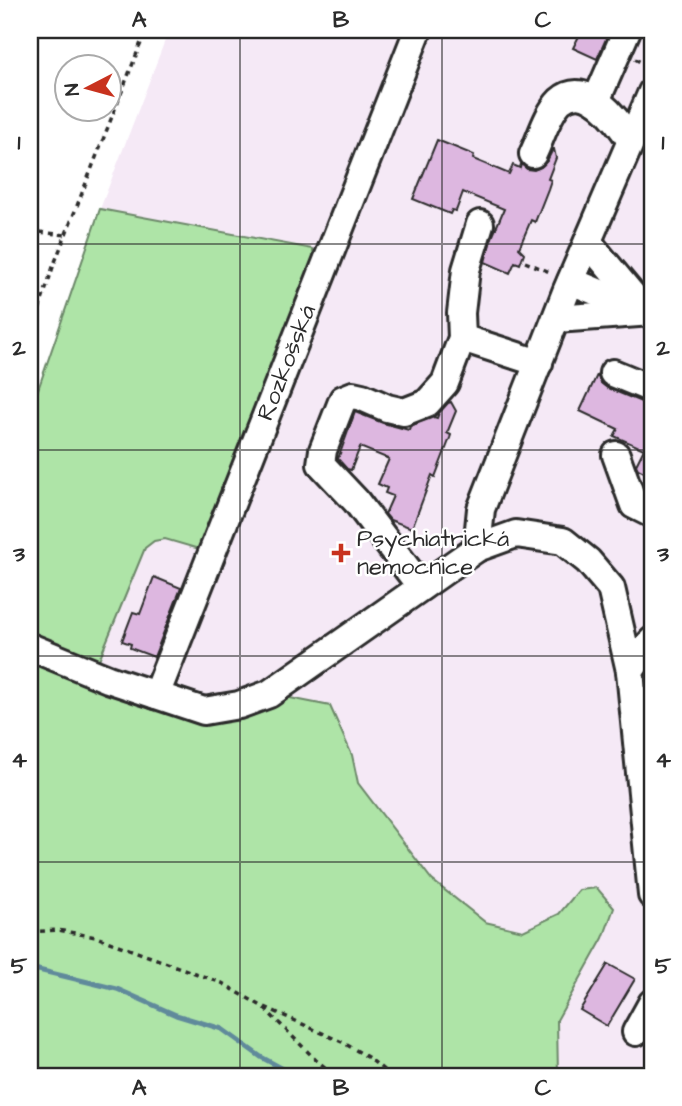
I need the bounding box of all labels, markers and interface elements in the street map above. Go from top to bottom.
text: A [132,4,147,36]
text: B [333,4,350,36]
text: C [535,4,552,36]
north arrow [52,52,122,122]
text: N [59,82,87,97]
text: 1 [18,126,21,158]
text: 1 [662,126,665,158]
street label: Rozkošská [249,300,325,426]
text: 2 [11,332,26,364]
text: 2 [655,332,670,364]
place label: Psychiatrická nemocnice [357,522,509,584]
text: 3 [12,538,25,570]
text: 3 [656,538,669,570]
marker: Psychiatrická nemocnice [331,543,351,563]
text: 4 [11,744,27,776]
text: 4 [655,744,671,776]
text: 5 [11,950,28,982]
text: 5 [655,950,672,982]
text: A [132,1072,147,1104]
text: B [333,1072,350,1104]
text: C [535,1072,552,1104]

